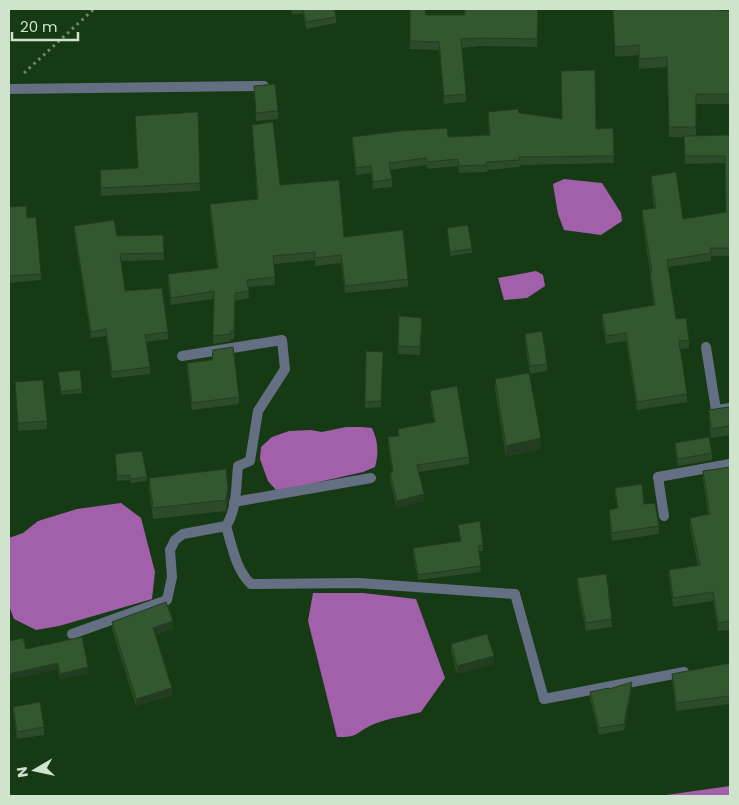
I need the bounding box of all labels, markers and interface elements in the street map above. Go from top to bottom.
scale bar [12,10,79,42]
text: 20 m [20,16,58,37]
north arrow [10,745,60,795]
text: N [11,765,33,779]

